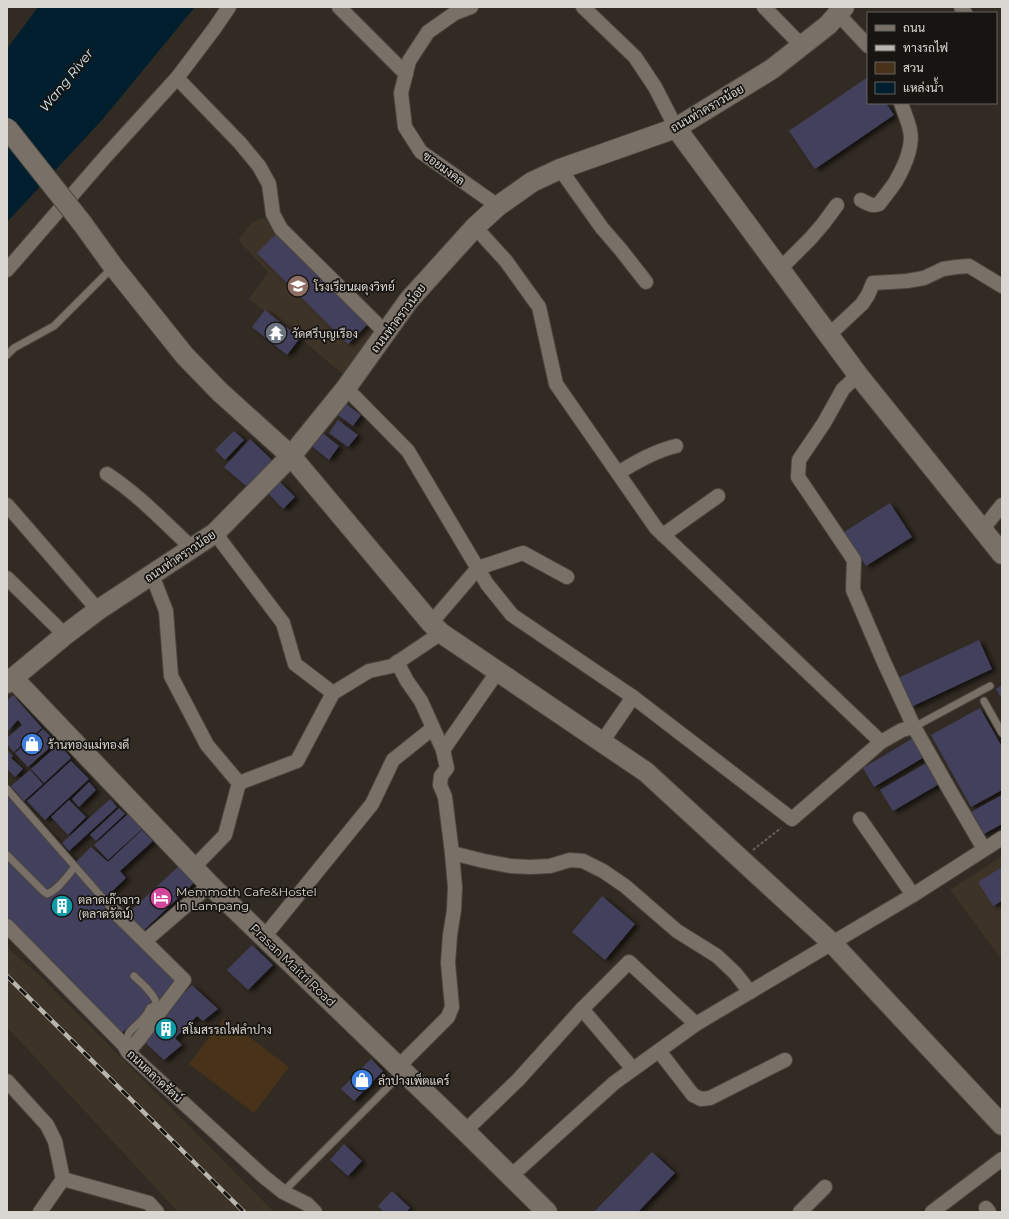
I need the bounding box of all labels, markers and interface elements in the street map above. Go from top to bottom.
legend [867,12,997,104]
text: ถนน [903,20,926,35]
text: ทางรถไฟ [903,40,948,55]
water label: Wang River [36,45,97,115]
text: สวน [903,60,924,75]
text: แหล่งน้ำ [903,77,943,95]
street label: ถนนท่าคราวน้อย [668,81,746,135]
street label: ซอยมงคล [420,148,468,188]
school or university icon: โรงเรียนผดุงวิทย์ [285,273,311,299]
place label: โรงเรียนผดุงวิทย์ [313,279,395,296]
street label: ถนนท่าคราวน้อย [367,281,429,355]
temple icon: วัดศรีบุญเรือง [263,320,289,346]
place label: วัดศรีบุญเรือง [292,326,358,343]
street label: ถนนท่าคราวน้อย [142,527,218,585]
shop icon: ร้านทองแม่ทองดี [19,731,45,757]
place label: ร้านทองแม่ทองดี [48,737,129,752]
place label: Memmoth Cafe&Hostel In Lampang [176,884,317,913]
hotel icon: Memmoth Cafe&Hostel In Lampang [148,885,174,911]
place label: ตลาดเก๊าจาว (ตลาดรัตน์) [78,892,140,921]
building icon: ตลาดเก๊าจาว (ตลาดรัตน์) [49,893,75,919]
street label: Prasan Maitri Road [247,920,339,1010]
building icon: สโมสรรถไฟลำปาง [153,1016,179,1042]
place label: สโมสรรถไฟลำปาง [182,1022,272,1037]
street label: ถนนตลาดรัตน์ [124,1047,186,1106]
shop icon: ลำปางเพ็ตแคร์ [349,1067,375,1093]
place label: ลำปางเพ็ตแคร์ [378,1072,450,1088]

